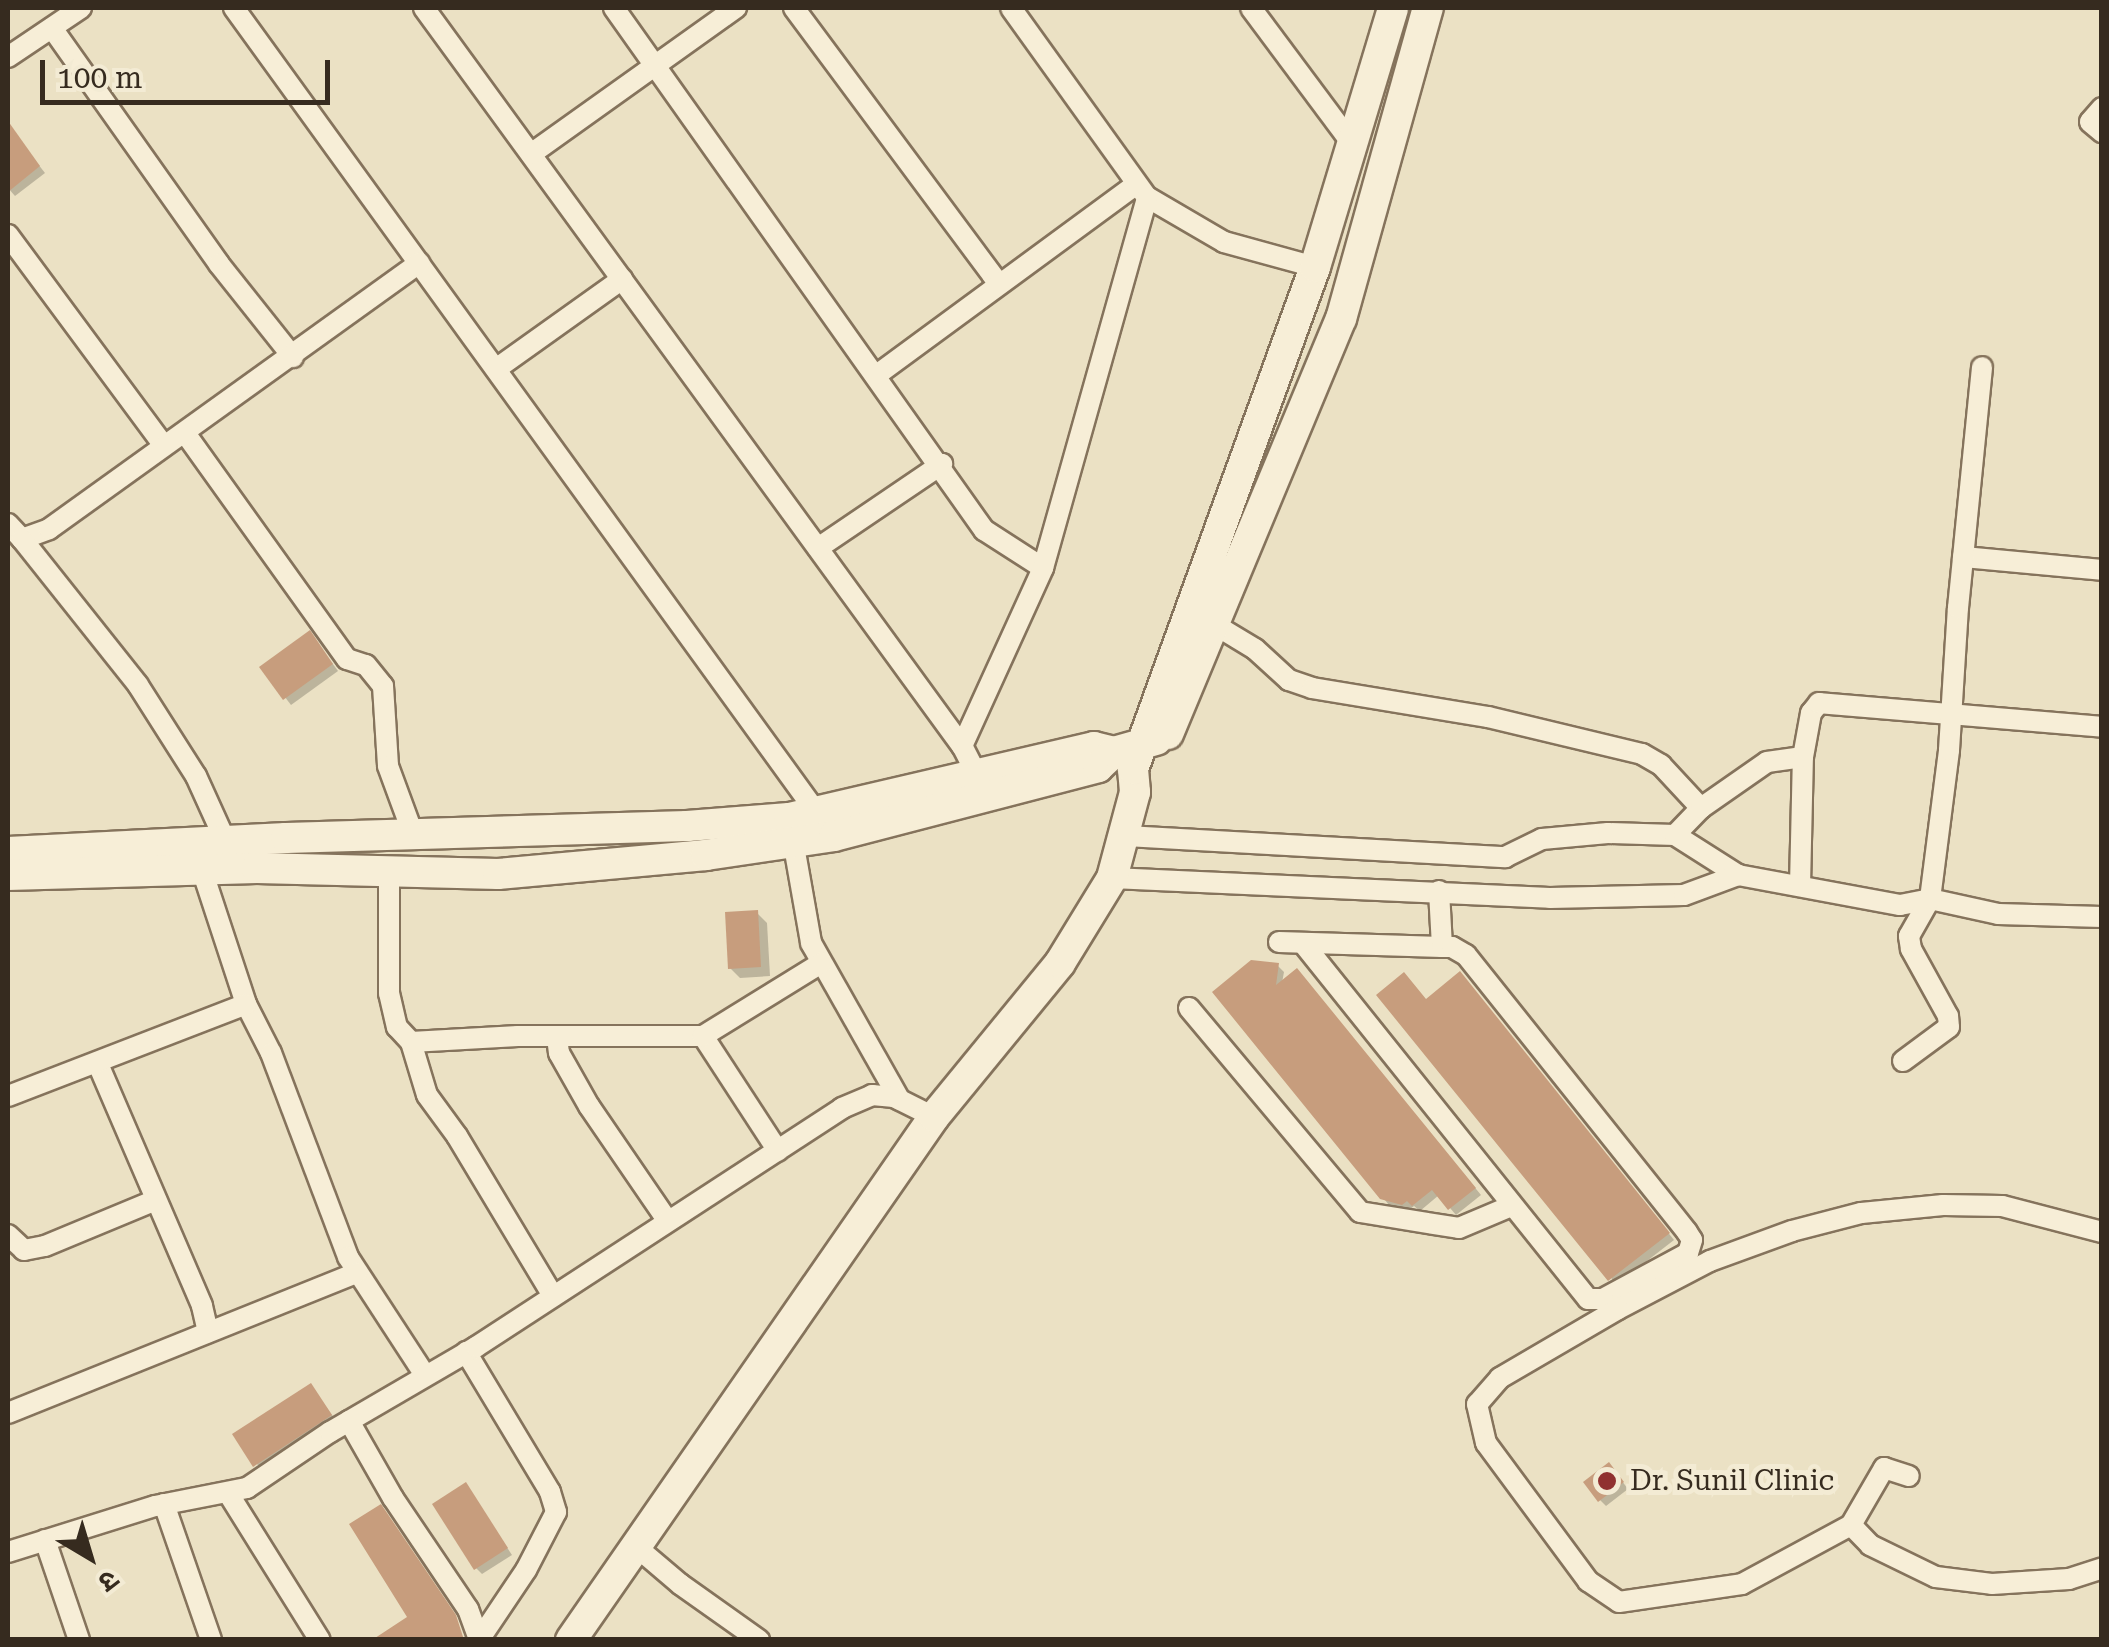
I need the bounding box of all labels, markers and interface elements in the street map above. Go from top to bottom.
scale bar [45,40,335,102]
text: 100 m [57,60,142,95]
place label: Dr. Sunil Clinic [1630,1464,1834,1498]
marker: Dr. Sunil Clinic [1594,1468,1620,1494]
north arrow [40,1507,140,1607]
text: उ [92,1563,125,1599]

